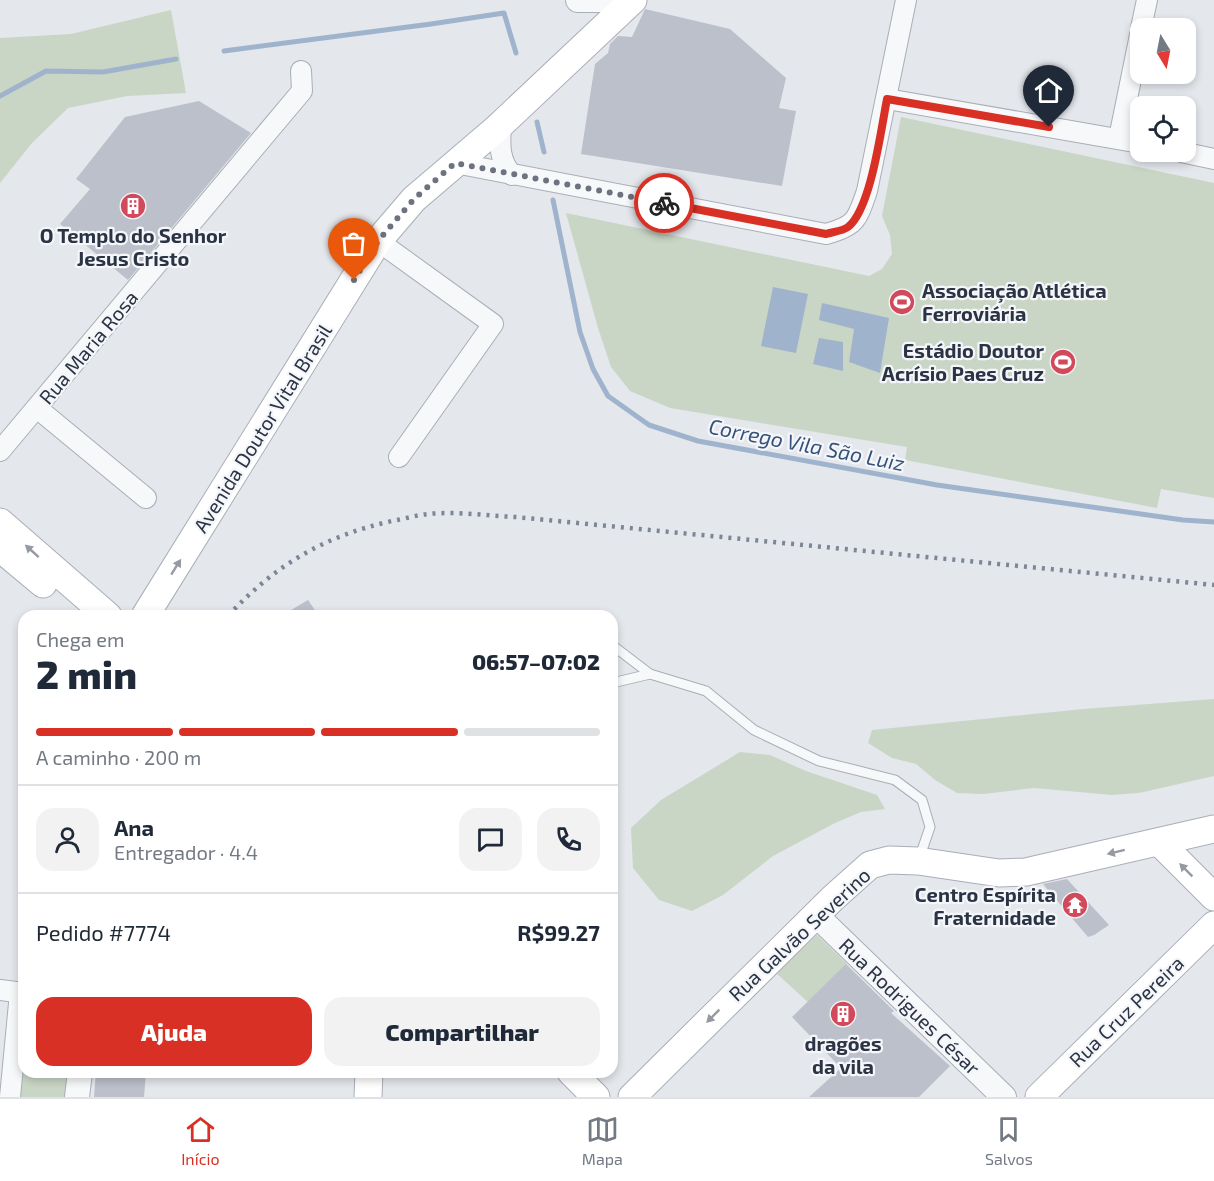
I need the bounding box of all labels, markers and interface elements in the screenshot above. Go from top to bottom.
north arrow [1130,18,1196,84]
map controls [1130,18,1196,162]
pin [1023,65,1074,127]
icon: home [1032,74,1065,107]
button: locate [1130,96,1196,162]
courier [634,173,694,233]
icon: bike [648,187,681,220]
building icon: O Templo do Senhor Jesus Cristo [118,191,148,221]
pin [328,218,379,280]
place label: O Templo do Senhor Jesus Cristo [40,223,227,270]
icon: bag [337,227,370,260]
place label: Associação Atlética Ferroviária [922,278,1107,325]
street label: Rua Maria Rosa [34,285,142,409]
sports icon: Associação Atlética Ferroviária [887,287,917,317]
street label: Avenida Doutor Vital Brasil [188,319,336,537]
place label: Estádio Doutor Acrísio Paes Cruz [882,338,1044,385]
sports icon: Estádio Doutor Acrísio Paes Cruz [1048,347,1078,377]
water label: Corrego Vila São Luiz [707,413,907,475]
one-way arrow [25,545,40,558]
one-way arrow [170,559,181,575]
text: Chega em [36,627,125,651]
text: 06:57–07:02 [472,648,600,674]
text: 2 min [36,650,137,697]
text: A caminho · 200 m [36,745,201,769]
button: person [36,808,99,871]
button: chat [459,808,522,871]
button: phone [537,808,600,871]
text: Ana [114,814,154,840]
text: Entregador · 4.4 [114,840,258,864]
one-way arrow [1107,848,1125,858]
street label: Rua Galvão Severino [723,862,875,1006]
one-way arrow [1180,863,1194,877]
place label: Centro Espírita Fraternidade [915,882,1056,929]
temple icon: Centro Espírita Fraternidade [1060,890,1090,920]
text: Pedido #7774 [36,919,171,945]
text: R$99.27 [517,919,600,945]
street label: Rua Rodrigues César [835,933,985,1079]
street label: Rua Cruz Pereira [1064,950,1188,1072]
button: Ajuda [36,997,312,1066]
button: Compartilhar [324,997,600,1066]
building icon: dragões da vila [828,999,858,1029]
one-way arrow [706,1009,720,1023]
place label: dragões da vila [804,1031,882,1078]
tab: Início [181,1113,220,1168]
tab: Mapa [582,1113,623,1168]
tab: Salvos [985,1113,1033,1168]

